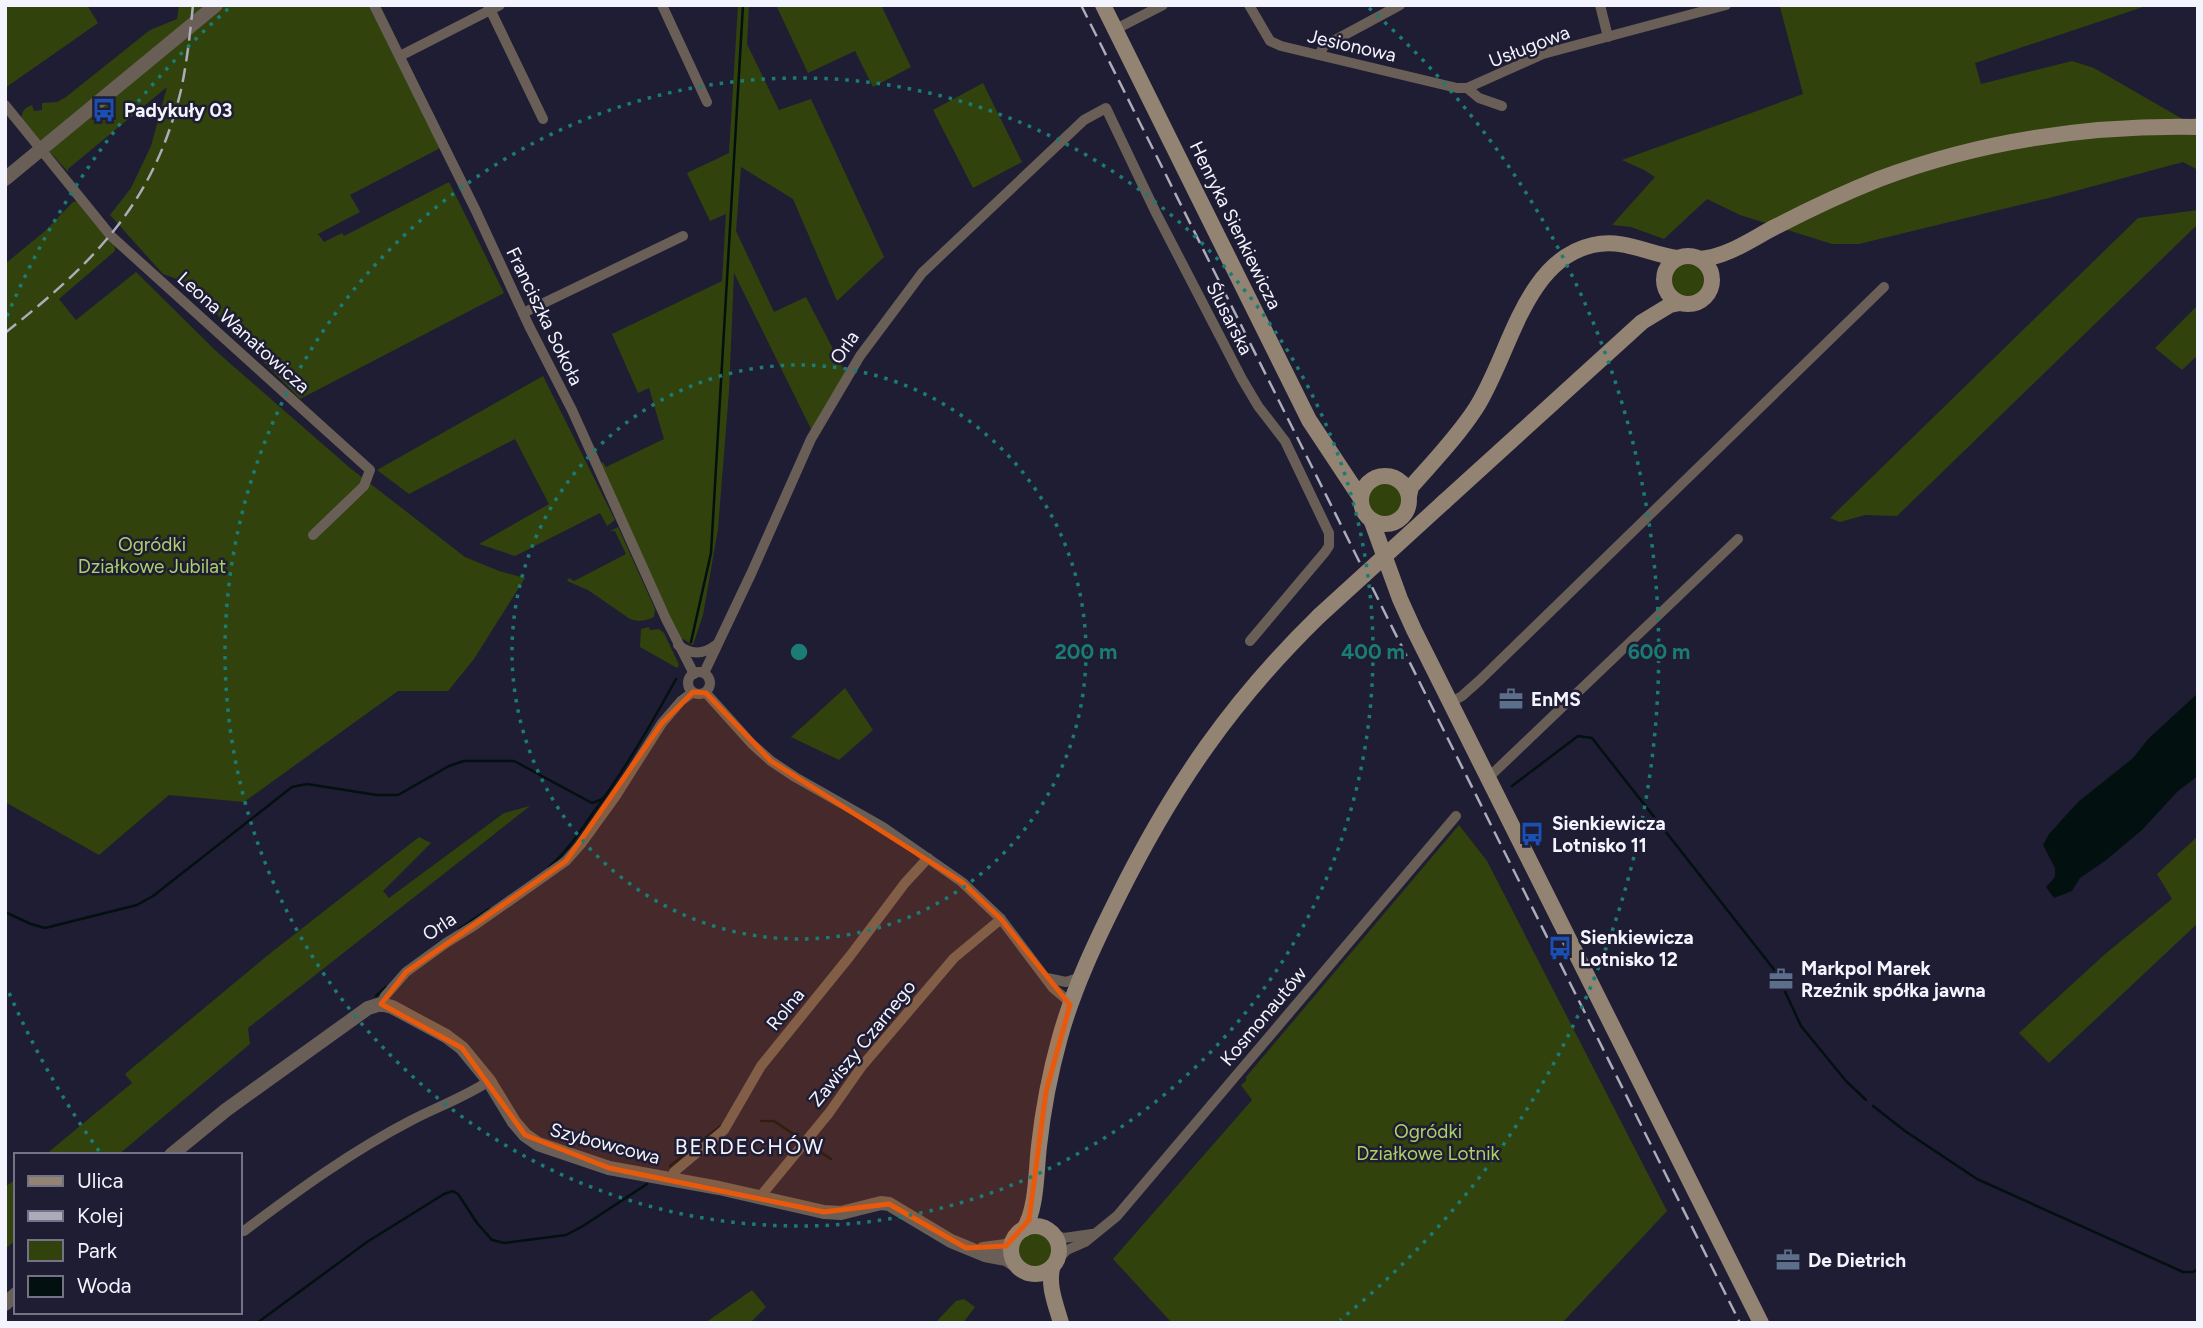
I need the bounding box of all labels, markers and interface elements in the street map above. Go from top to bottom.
street label: Usługowa [1486,21,1573,72]
street label: Jesionowa [1305,24,1398,67]
bus stop icon: Padykuły 03 [90,96,118,124]
place label: Padykuły 03 [124,99,232,122]
street label: Henryka Sienkiewicza [1185,137,1286,313]
street label: Franciszka Sokoła [501,243,588,389]
street label: Leona Wanatowicza [173,267,315,398]
street label: Ślusarska [1201,278,1258,359]
street label: Orla [825,326,864,368]
park label: Ogródki Działkowe Jubilat [78,533,226,578]
text: 200 m [1055,639,1117,664]
text: 400 m [1341,639,1405,664]
text: 600 m [1628,639,1690,664]
centre of rings [787,640,811,664]
office icon: EnMS [1497,685,1525,713]
place label: EnMS [1531,688,1581,711]
place label: Sienkiewicza Lotnisko 11 [1552,812,1666,857]
bus stop icon: Sienkiewicza Lotnisko 11 [1518,820,1546,848]
street label: Orla [418,907,460,946]
place label: Sienkiewicza Lotnisko 12 [1580,926,1694,971]
bus stop icon: Sienkiewicza Lotnisko 12 [1546,934,1574,962]
place label: Markpol Marek Rzeźnik spółka jawna [1801,957,1986,1002]
street label: Kosmonautów [1215,962,1312,1071]
office icon: Markpol Marek Rzeźnik spółka jawna [1767,965,1795,993]
street label: Zawiszy Czarnego [804,975,920,1111]
street label: Rolna [762,984,809,1035]
street label: Szybowcowa [547,1118,662,1169]
park label: Ogródki Działkowe Lotnik [1356,1120,1501,1165]
district label: BERDECHÓW [675,1134,825,1159]
legend [14,1153,242,1314]
text: Ulica [77,1168,123,1193]
text: Kolej [77,1203,124,1228]
text: Park [77,1238,118,1263]
office icon: De Dietrich [1774,1246,1802,1274]
place label: De Dietrich [1808,1249,1906,1272]
text: Woda [77,1273,132,1298]

